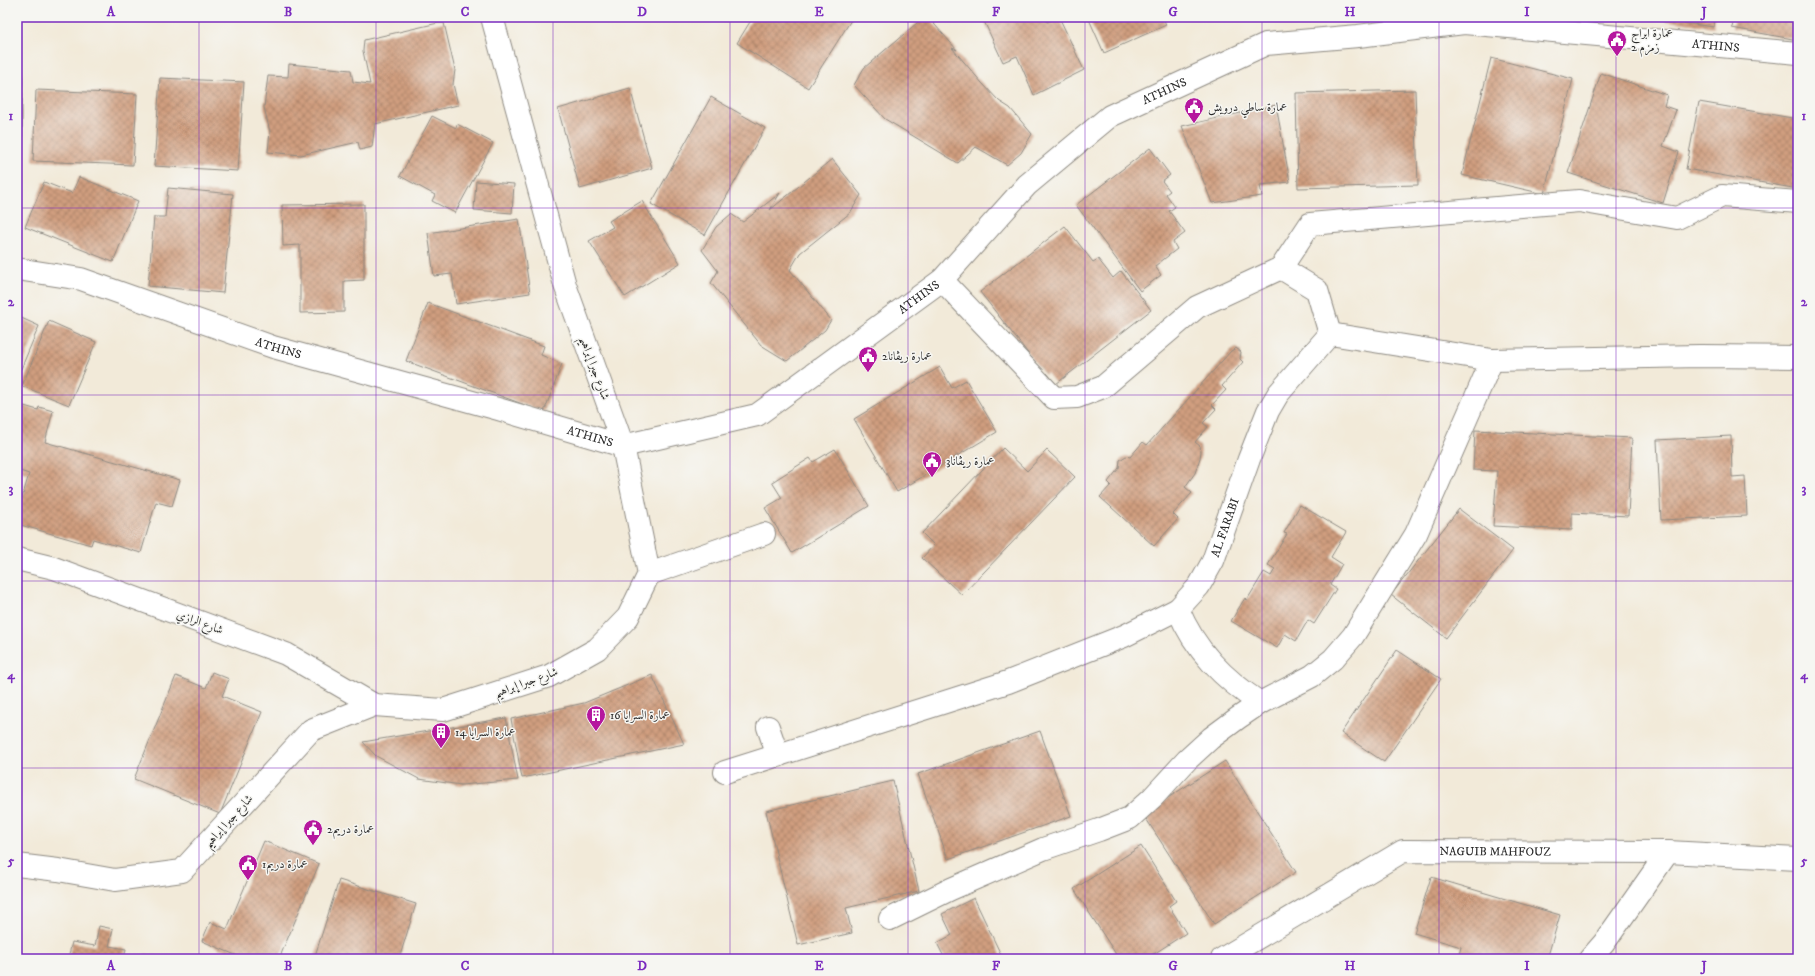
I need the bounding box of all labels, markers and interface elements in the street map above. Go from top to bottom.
text: A [106,4,116,20]
text: B [284,4,292,20]
text: C [461,4,470,20]
text: D [637,4,647,20]
text: E [814,4,824,20]
text: F [992,4,1001,20]
text: G [1168,4,1178,20]
text: H [1345,4,1356,20]
text: I [1524,4,1530,20]
text: J [1699,4,1707,21]
place label: عمارة ابراج زمزم 2 [1631,26,1673,58]
public building icon: عمارة ابراج زمزم 2 [1606,29,1628,57]
street label: ATHINS [1691,37,1740,56]
street label: ATHINS [1140,75,1189,108]
public building icon: عمارة ساطي درويش [1183,96,1205,124]
place label: عمارة ساطي درويش [1208,100,1287,119]
text: 1 [9,108,14,124]
text: 1 [1802,108,1807,124]
street label: ATHINS [895,277,943,317]
text: 2 [8,294,15,310]
text: 2 [1801,294,1808,310]
street label: ATHINS [253,334,303,362]
street label: شارع جبرا إبراهيم [572,334,613,404]
public building icon: عمارة ريڤانا2 [857,345,879,373]
place label: عمارة ريڤانا2 [882,349,932,364]
street label: ATHINS [565,423,615,451]
public building icon: عمارة ريڤانا3 [921,450,943,478]
place label: عمارة ريڤانا3 [946,454,994,469]
text: 3 [9,481,14,497]
text: 3 [1802,481,1807,497]
street label: AL FARABI [1208,496,1243,559]
street label: شارع الرازي [173,607,225,641]
street label: شارع جبرا إبراهيم [492,664,562,705]
text: 4 [6,667,15,684]
text: 4 [1799,667,1808,684]
building icon: عمارة السرايا 16 [585,704,607,732]
place label: عمارة السرايا 16 [610,708,670,723]
building icon: عمارة السرايا 14 [430,721,452,749]
place label: عمارة السرايا 14 [455,725,516,740]
street label: شارع جبرا إبراهيم [201,791,259,854]
public building icon: عمارة دريم2 [302,818,324,846]
place label: عمارة دريم2 [327,822,374,840]
street label: NAGUIB MAHFOUZ [1439,844,1551,860]
text: 5 [7,853,15,869]
public building icon: عمارة دريم1 [237,853,259,881]
text: 5 [1800,853,1808,869]
place label: عمارة دريم1 [262,857,308,875]
text: A [106,958,116,974]
text: B [284,958,292,974]
text: C [461,958,470,974]
text: D [637,958,647,974]
text: E [814,958,824,974]
text: F [992,958,1001,974]
text: G [1168,958,1178,974]
text: H [1345,958,1356,974]
text: I [1524,958,1530,974]
text: J [1699,958,1707,975]

